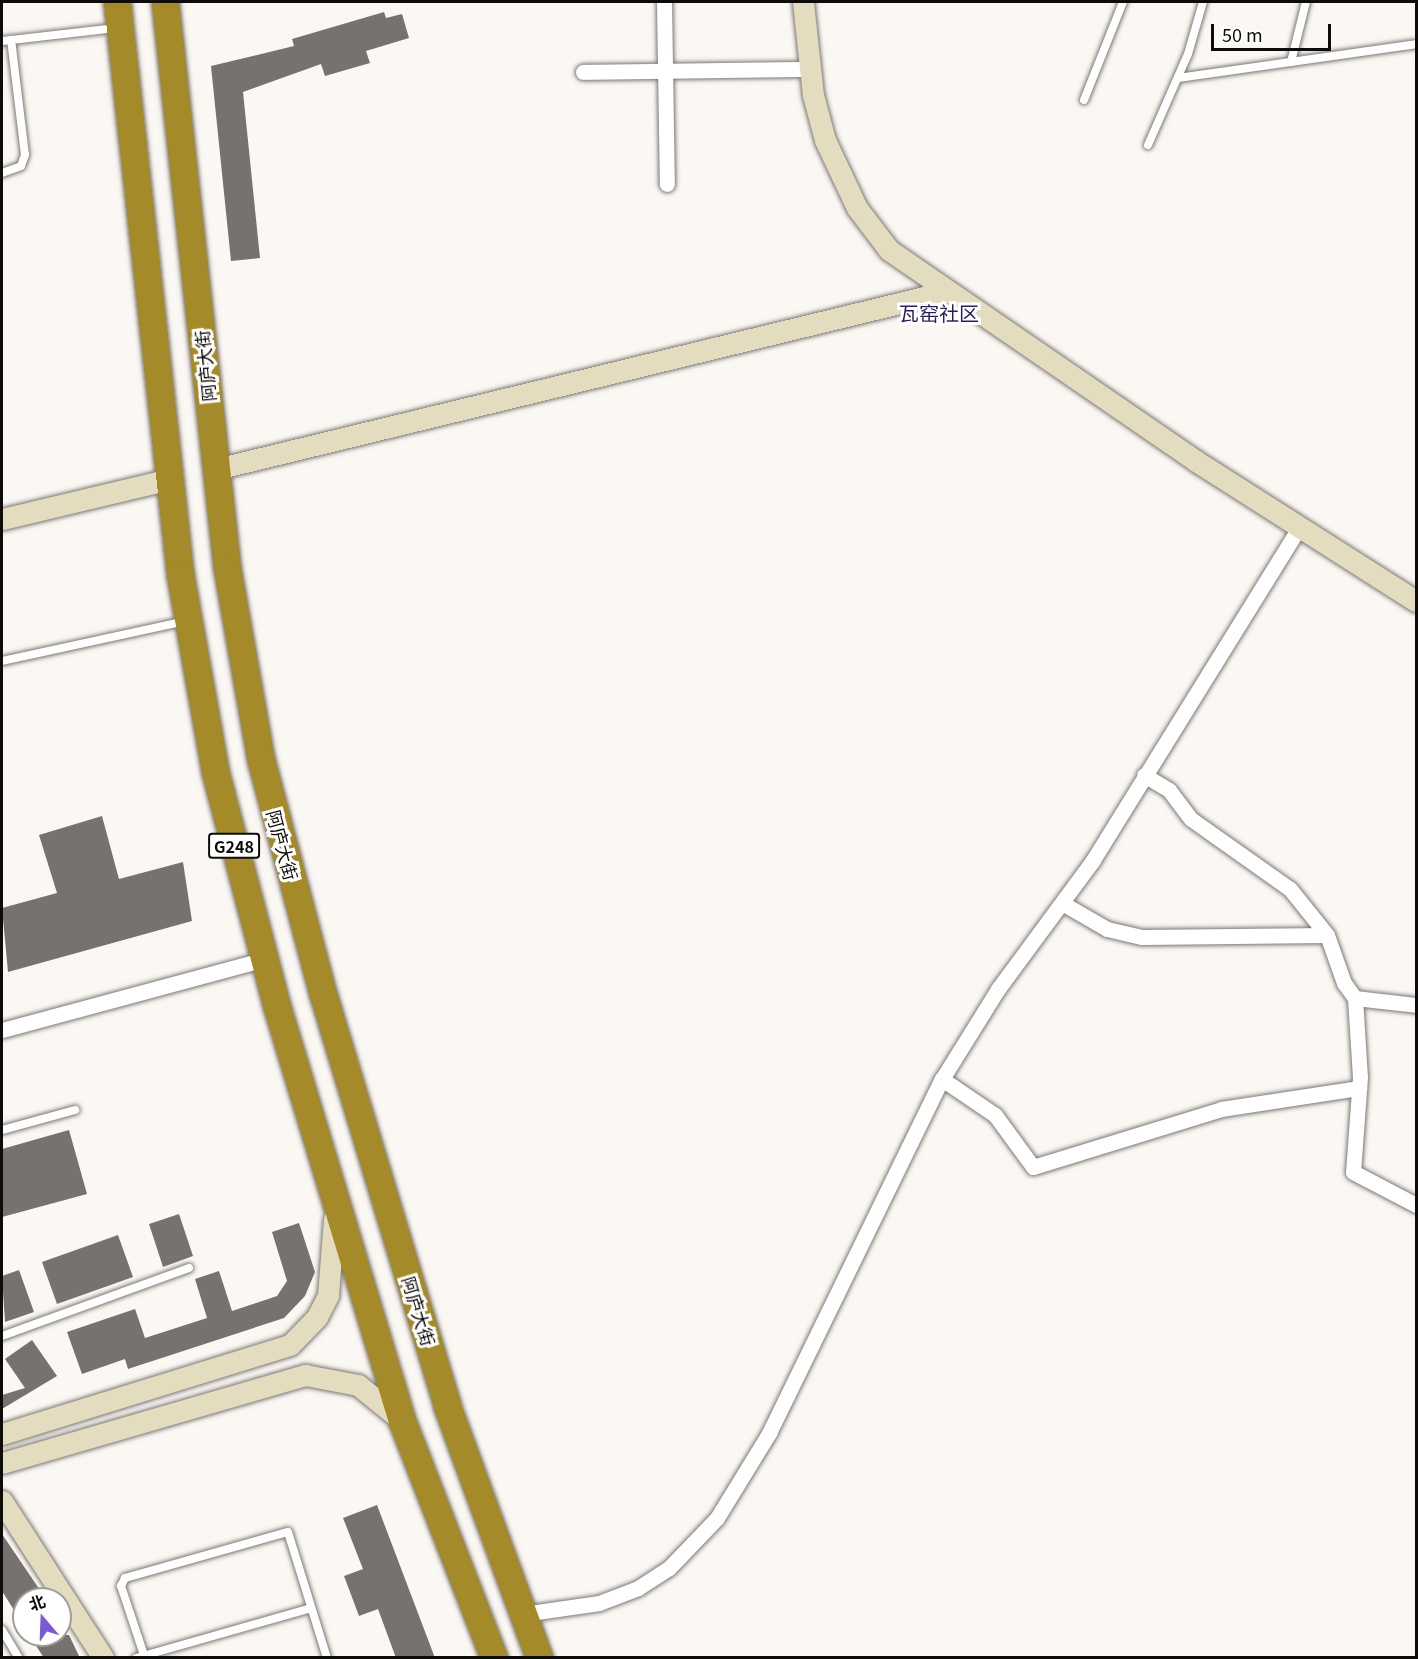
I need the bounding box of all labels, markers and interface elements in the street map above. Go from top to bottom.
scale bar [1214,12,1334,50]
text: 50 m [1222,21,1263,47]
district label: 瓦窑社区 [899,300,979,324]
street label: 阿庐大街 [190,329,220,403]
street label: 阿庐大街 [263,807,303,883]
road number: G248 [207,833,261,859]
street label: 阿庐大街 [398,1273,440,1349]
north arrow [12,1587,72,1647]
text: 北 [25,1588,48,1616]

